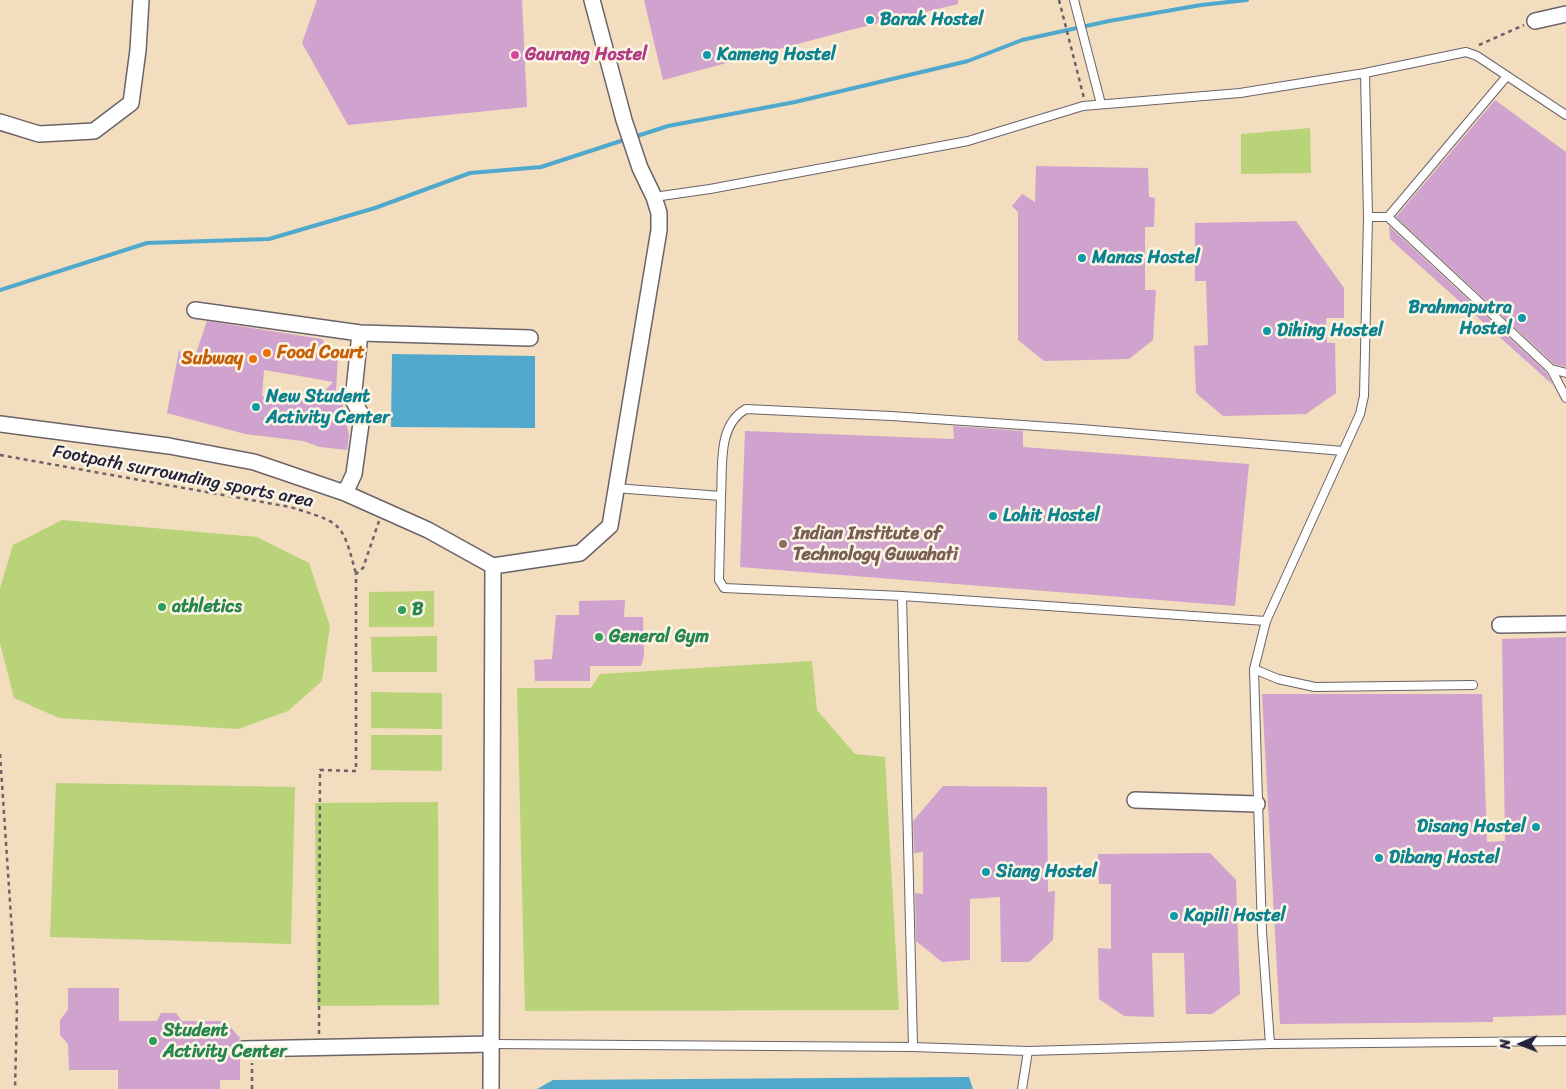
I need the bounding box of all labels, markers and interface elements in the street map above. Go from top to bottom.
place label: Barak Hostel [880,9,983,31]
marker: Barak Hostel [864,14,876,26]
place label: Gaurang Hostel [525,44,647,66]
place label: Kameng Hostel [717,44,836,66]
marker: Gaurang Hostel [509,49,521,61]
marker: Kameng Hostel [701,49,713,61]
place label: Manas Hostel [1092,247,1200,269]
marker: Manas Hostel [1076,252,1088,264]
place label: Brahmaputra Hostel [1409,297,1512,340]
marker: Brahmaputra Hostel [1516,312,1528,324]
place label: Dihing Hostel [1277,320,1383,342]
marker: Dihing Hostel [1261,325,1273,337]
place label: Food Court [277,342,365,364]
marker: Food Court [261,347,273,359]
place label: Subway [181,348,243,370]
marker: Subway [247,353,259,365]
place label: New Student Activity Center [266,386,390,428]
marker: New Student Activity Center [250,401,262,413]
street label: Footpath surrounding sports area [51,441,315,513]
place label: Lohit Hostel [1003,505,1100,527]
marker: Lohit Hostel [987,510,999,522]
place label: Indian Institute of Technology Guwahati [793,523,958,566]
marker: Indian Institute of Technology Guwahati [777,538,789,550]
place label: athletics [172,596,242,618]
place label: B [412,599,423,621]
marker: athletics [156,601,168,613]
marker: B [396,604,408,616]
place label: General Gym [609,626,709,648]
marker: General Gym [593,631,605,643]
place label: Disang Hostel [1417,816,1526,838]
marker: Disang Hostel [1530,821,1542,833]
place label: Dibang Hostel [1389,847,1500,869]
marker: Dibang Hostel [1373,852,1385,864]
place label: Siang Hostel [996,861,1097,883]
marker: Siang Hostel [980,866,992,878]
place label: Kapili Hostel [1184,905,1286,927]
marker: Kapili Hostel [1168,910,1180,922]
north arrow [1496,1019,1546,1069]
place label: Student Activity Center [163,1020,287,1062]
marker: Student Activity Center [147,1035,159,1047]
text: N [1493,1039,1518,1049]

